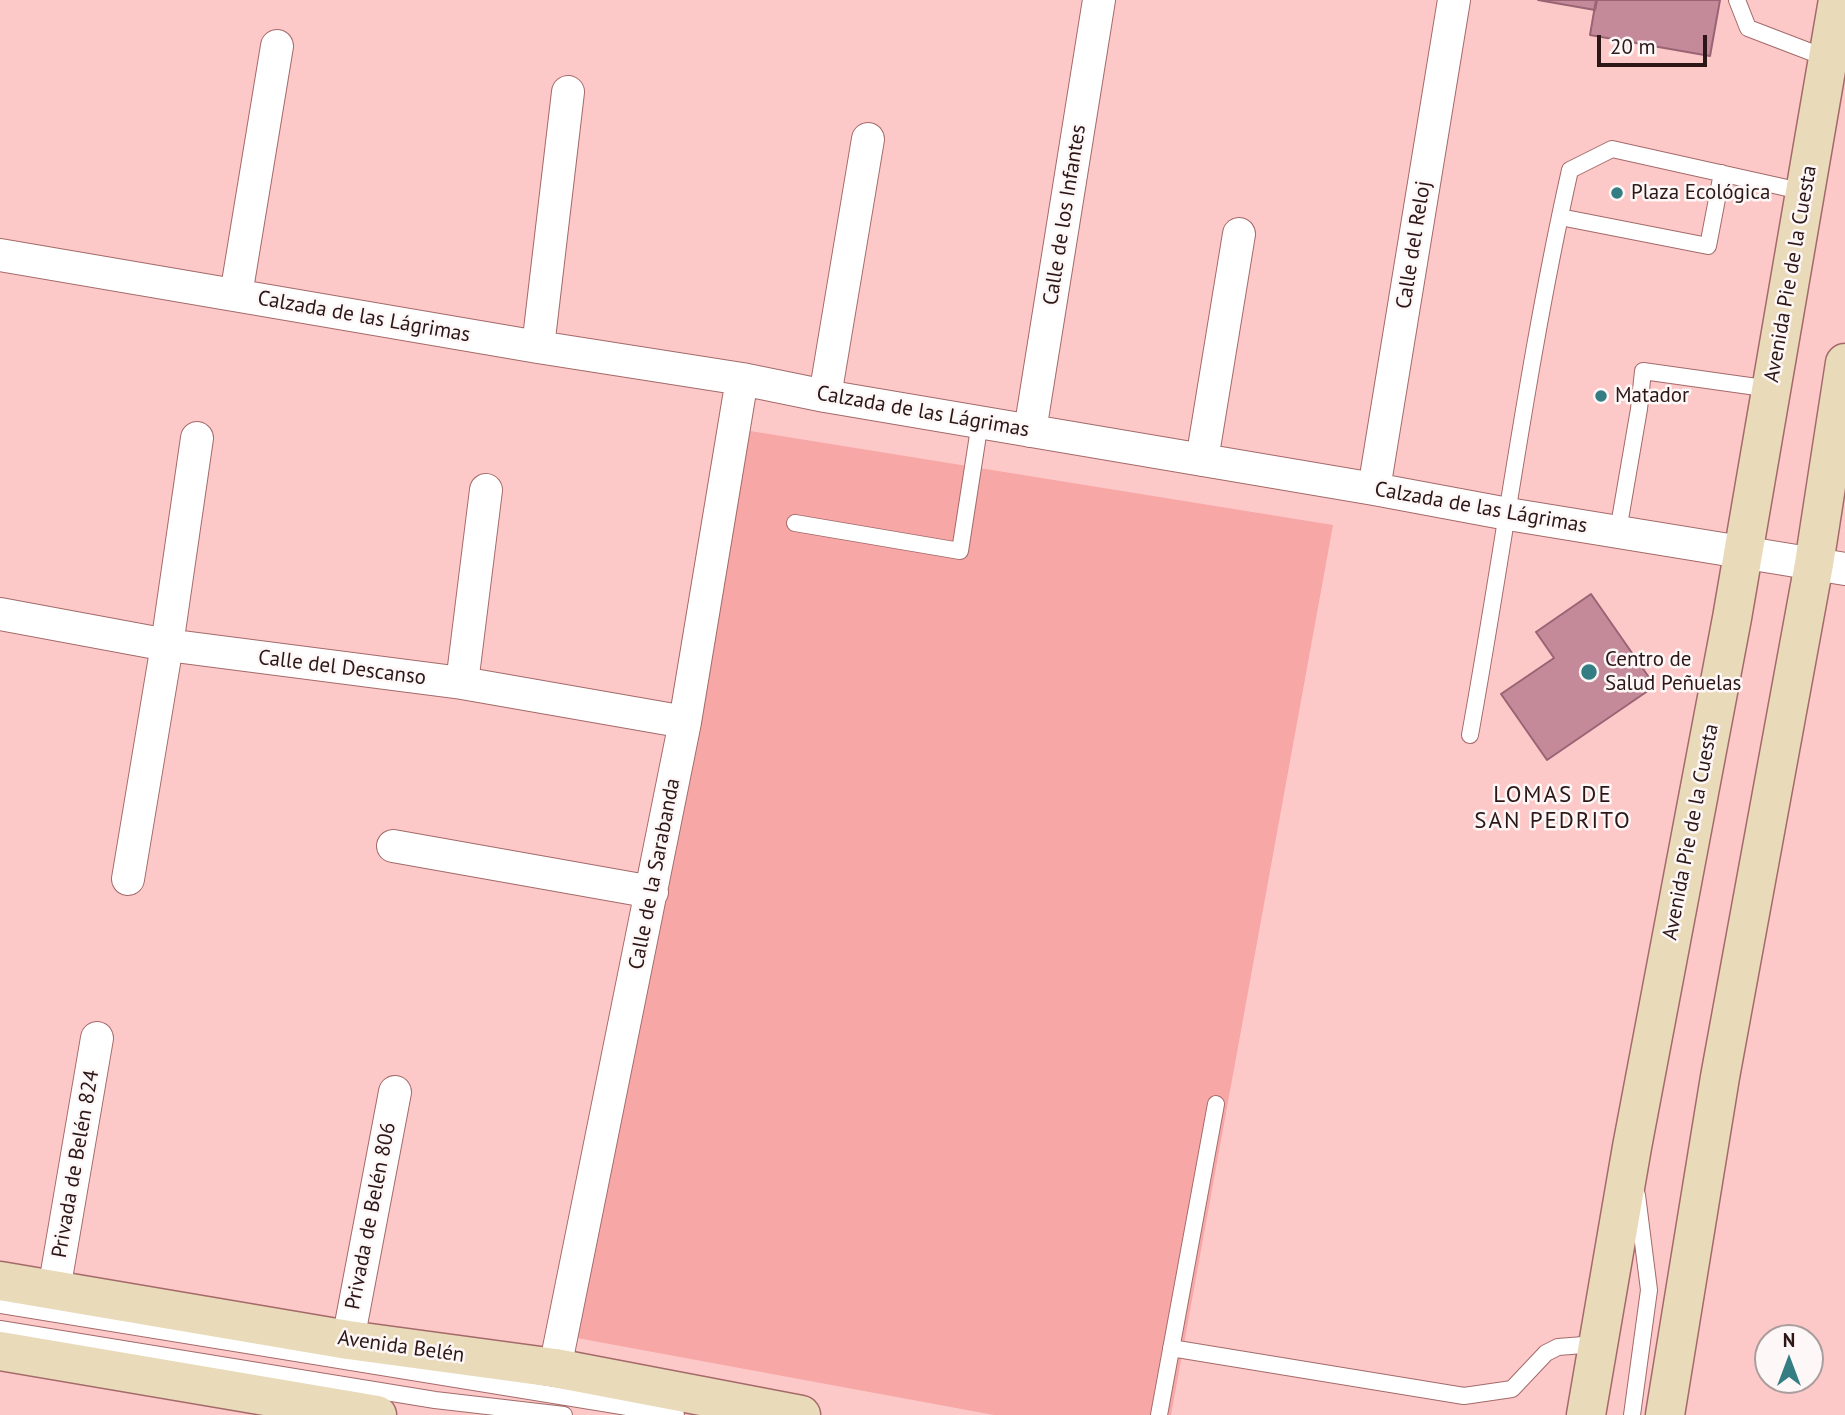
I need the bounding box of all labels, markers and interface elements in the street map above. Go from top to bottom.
scale bar [1600,21,1710,65]
text: 20 m [1610,33,1656,60]
street label: Calle de los Infantes [1038,123,1092,307]
street label: Avenida Pie de la Cuesta [1759,164,1823,384]
street label: Calle del Reloj [1391,179,1437,311]
place label: Plaza Ecológica [1631,180,1770,206]
marker: Plaza Ecológica [1609,185,1625,201]
street label: Calzada de las Lágrimas [256,286,472,348]
street label: Calzada de las Lágrimas [815,381,1031,443]
place label: Matador [1615,383,1689,409]
marker: Matador [1593,388,1609,404]
street label: Calzada de las Lágrimas [1373,477,1589,539]
street label: Calle del Descanso [257,645,427,691]
place label: Centro de Salud Peñuelas [1605,647,1741,697]
marker: Centro de Salud Peñuelas [1579,662,1599,682]
street label: Avenida Pie de la Cuesta [1658,722,1724,942]
street label: Calle de la Sarabanda [624,776,686,972]
district label: LOMAS DE SAN PEDRITO [1476,781,1630,835]
street label: Privada de Belén 824 [47,1068,105,1260]
street label: Privada de Belén 806 [340,1120,402,1312]
north arrow [1754,1324,1824,1394]
street label: Avenida Belén [336,1326,466,1368]
text: N [1783,1328,1795,1352]

